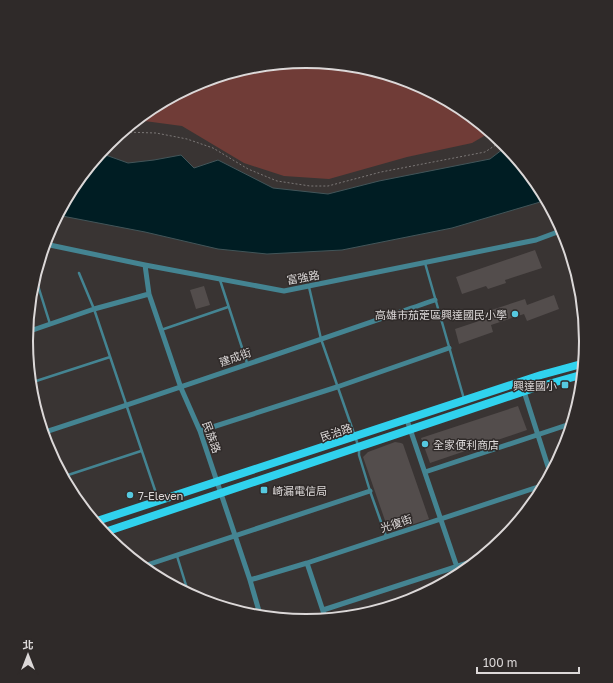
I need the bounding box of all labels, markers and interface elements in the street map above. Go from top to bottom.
street label: 富強路 [286,268,320,286]
place label: 高雄市茄萣區興達國民小學 [375,308,507,321]
marker: 高雄市茄萣區興達國民小學 [510,309,520,319]
street label: 建成街 [217,345,253,369]
place label: 興達國小 [513,379,557,392]
marker: 興達國小 [560,380,570,390]
street label: 民族路 [200,419,224,455]
street label: 民治路 [318,421,354,443]
place label: 全家便利商店 [433,438,499,451]
marker: 全家便利商店 [420,439,430,449]
place label: 崎漏電信局 [272,484,327,497]
marker: 崎漏電信局 [259,485,269,495]
place label: 7-Eleven [138,489,183,502]
marker: 7-Eleven [125,490,135,500]
street label: 光復街 [378,512,414,534]
north arrow [8,635,48,675]
text: 北 [23,638,34,651]
scale bar [477,649,579,675]
text: 100 m [483,655,517,670]

